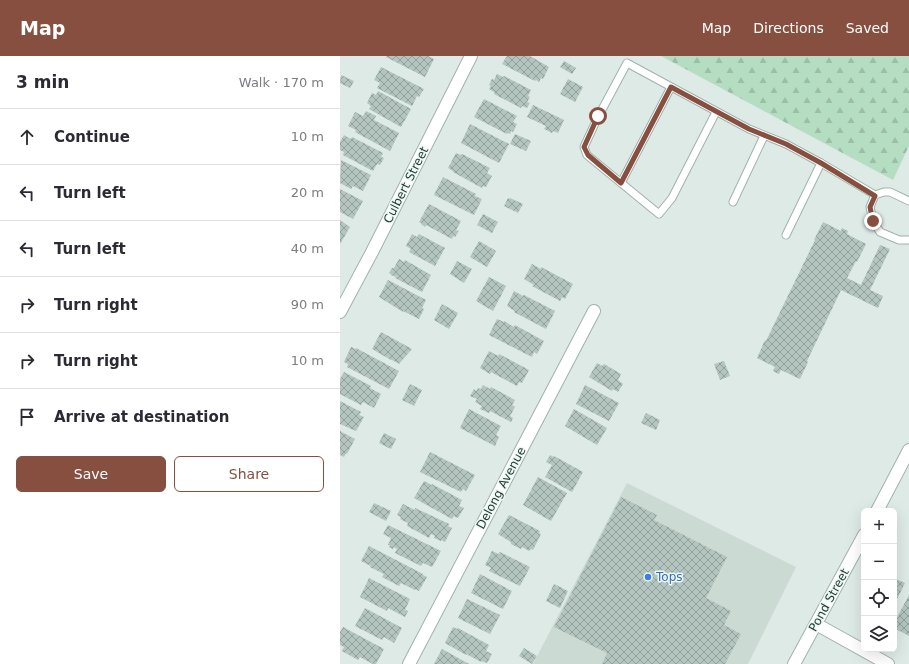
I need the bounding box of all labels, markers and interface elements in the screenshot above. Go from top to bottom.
text: Map [20,17,65,39]
text: Map [702,20,731,36]
text: Directions [753,20,824,36]
text: Saved [846,20,889,36]
text: 3 min [16,72,69,92]
text: Walk · 170 m [239,75,324,90]
route start [589,107,607,125]
icon: ahead [16,126,38,148]
text: Continue [54,128,130,146]
text: 10 m [291,129,324,144]
street label: Culbert Street [381,144,431,226]
icon: left [16,182,38,204]
text: Turn left [54,184,126,202]
text: 20 m [291,185,324,200]
route end [864,212,882,230]
icon: left [16,238,38,260]
text: Turn left [54,240,126,258]
text: 40 m [291,241,324,256]
icon: right [16,294,38,316]
text: Turn right [54,296,138,314]
text: 90 m [291,297,324,312]
icon: right [16,350,38,372]
text: Turn right [54,352,138,370]
text: 10 m [291,353,324,368]
icon: arrive [16,406,38,428]
text: Arrive at destination [54,408,229,426]
street label: Delong Avenue [473,445,529,531]
button: Save [16,456,166,492]
button: Share [174,456,324,492]
map controls [861,508,897,652]
button: + [861,508,897,544]
button: − [861,544,897,580]
street label: Pond Street [806,566,852,634]
place label: Tops [655,570,683,584]
marker: Tops [643,572,653,582]
button: locate [861,580,897,616]
button: layers [861,616,897,652]

